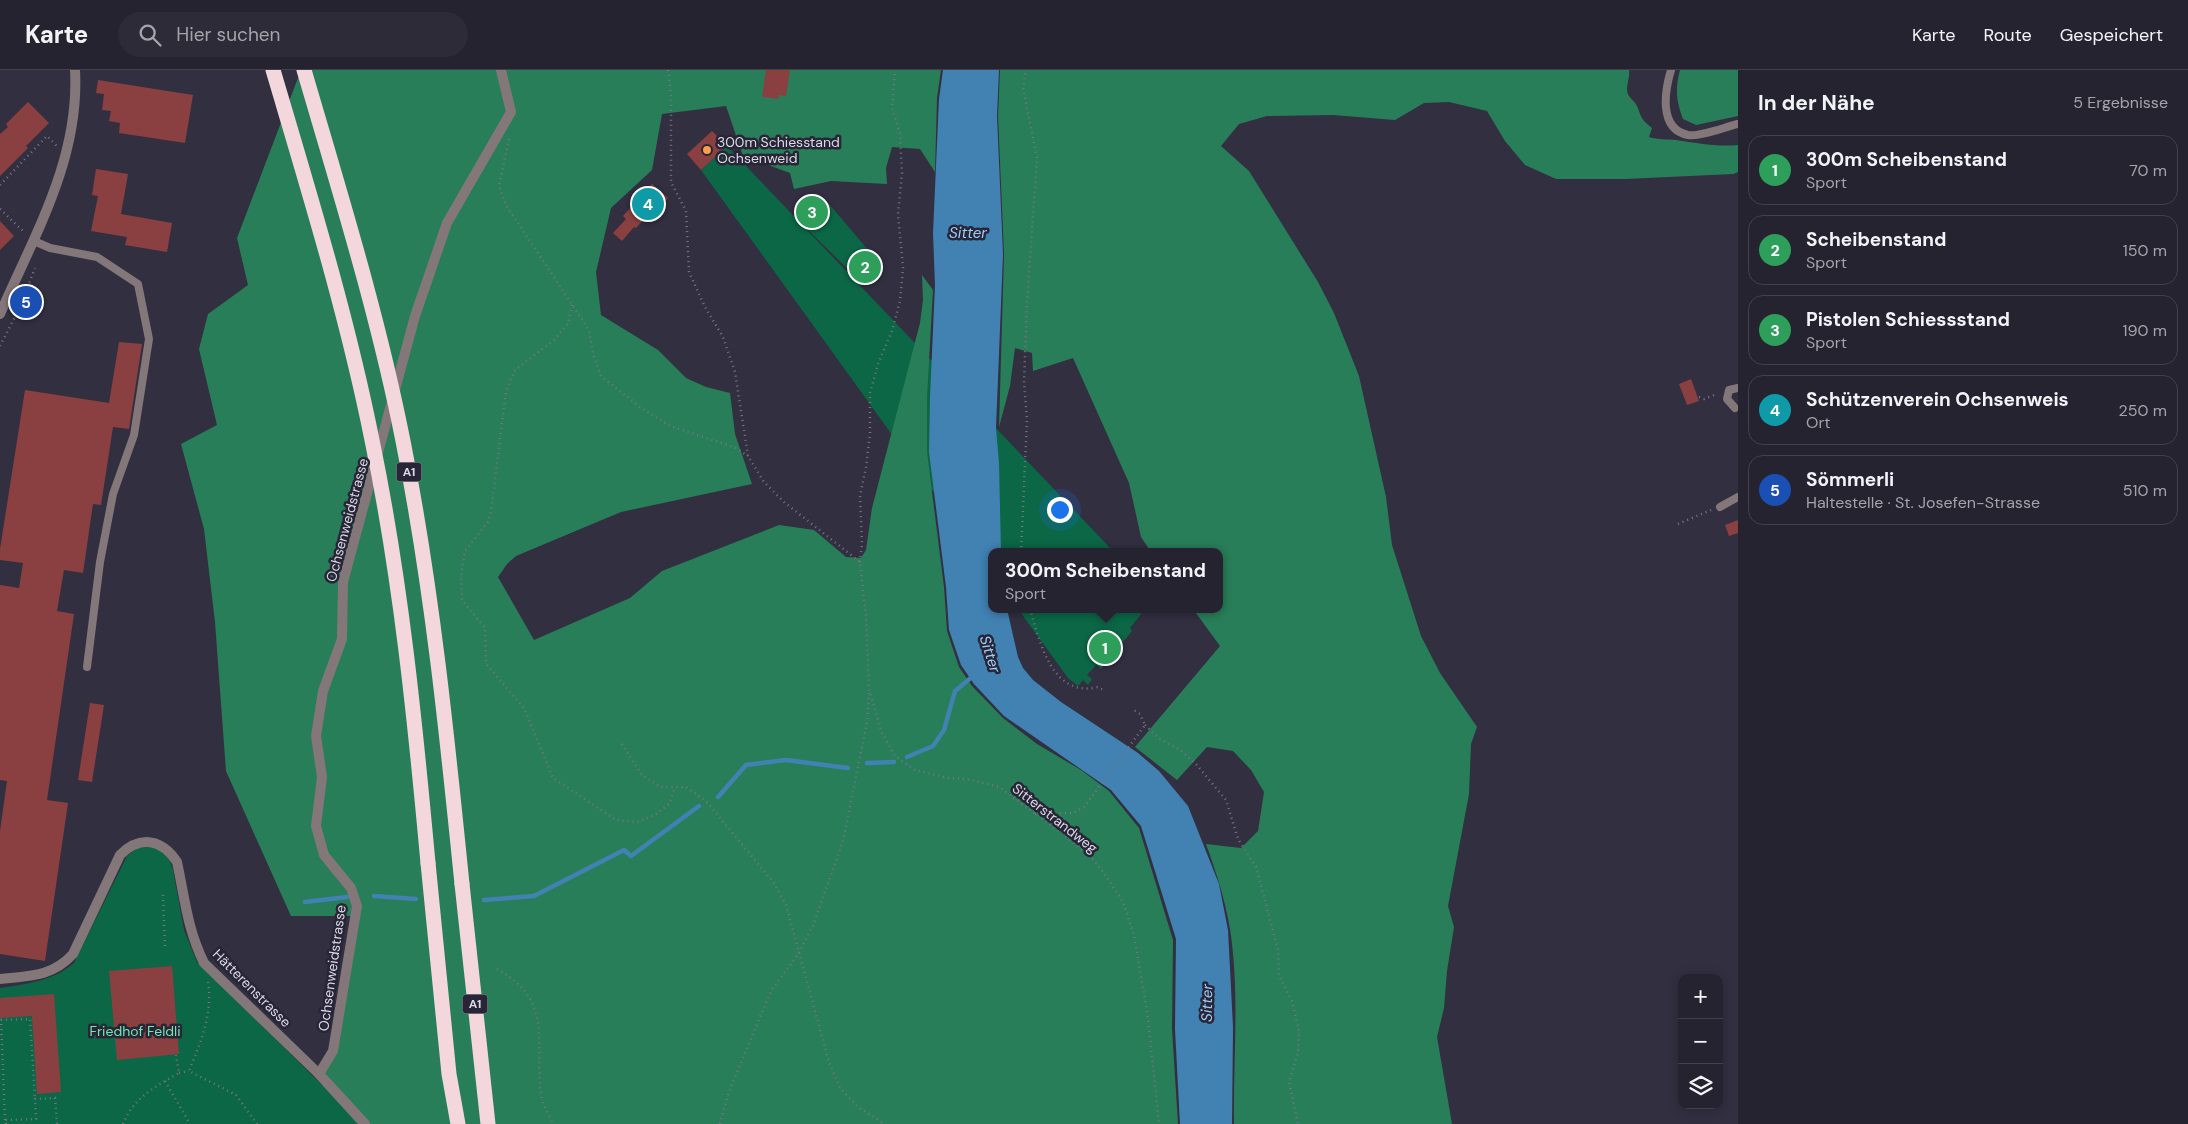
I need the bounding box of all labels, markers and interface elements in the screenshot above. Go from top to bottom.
search box [118,12,468,57]
text: Karte [25,19,88,50]
icon: search [136,21,164,49]
text: Hier suchen [176,22,281,47]
text: Karte [1912,23,1956,47]
text: Route [1984,23,2032,47]
text: Gespeichert [2060,23,2163,47]
text: In der Nähe [1758,89,1875,117]
text: 5 Ergebnisse [2073,92,2168,113]
place label: 300m Schiesstand Ochsenweid [717,133,840,167]
marker: 300m Schiesstand Ochsenweid [701,144,713,156]
text: 300m Scheibenstand [1806,147,2007,172]
text: 1 [1772,160,1778,181]
text: 70 m [2129,160,2167,181]
text: Sport [1806,172,1847,193]
pin: 4 [632,185,664,223]
pin: 3 [796,193,828,231]
water label: Sitter [949,223,987,243]
text: Scheibenstand [1806,227,1946,252]
text: 2 [1770,240,1780,261]
text: 150 m [2123,240,2167,261]
pin: 2 [849,248,881,286]
text: Sport [1806,252,1847,273]
pin: 5 [10,283,42,321]
text: Pistolen Schiessstand [1806,307,2010,332]
text: 3 [1770,320,1780,341]
text: 190 m [2123,320,2167,341]
text: Sport [1806,332,1847,353]
text: Schützenverein Ochsenweis [1806,387,2069,412]
text: 4 [1770,400,1780,421]
text: 250 m [2119,400,2167,421]
text: Ort [1806,412,1831,433]
street label: Ochsenweidstrasse [322,456,372,584]
road number: A1 [396,462,422,482]
text: Sömmerli [1806,467,1894,492]
text: 5 [1770,480,1780,501]
text: 510 m [2123,480,2167,501]
text: Haltestelle · St. Josefen-Strasse [1806,492,2040,513]
your location [1047,497,1073,523]
popup [988,548,1223,613]
text: 300m Scheibenstand [1005,558,1206,583]
text: Sport [1005,583,1046,604]
pin: 1 [1089,629,1121,667]
water label: Sitter [975,633,1005,675]
street label: Sitterstrandweg [1009,779,1101,857]
street label: Ochsenweidstrasse [314,904,350,1032]
street label: Hätterenstrasse [209,945,295,1031]
map controls [1678,974,1723,1109]
button: + [1678,974,1723,1019]
water label: Sitter [1197,983,1217,1022]
road number: A1 [462,994,488,1014]
button: − [1678,1019,1723,1064]
park label: Friedhof Feldli [89,1022,181,1040]
button: layers [1678,1064,1723,1109]

